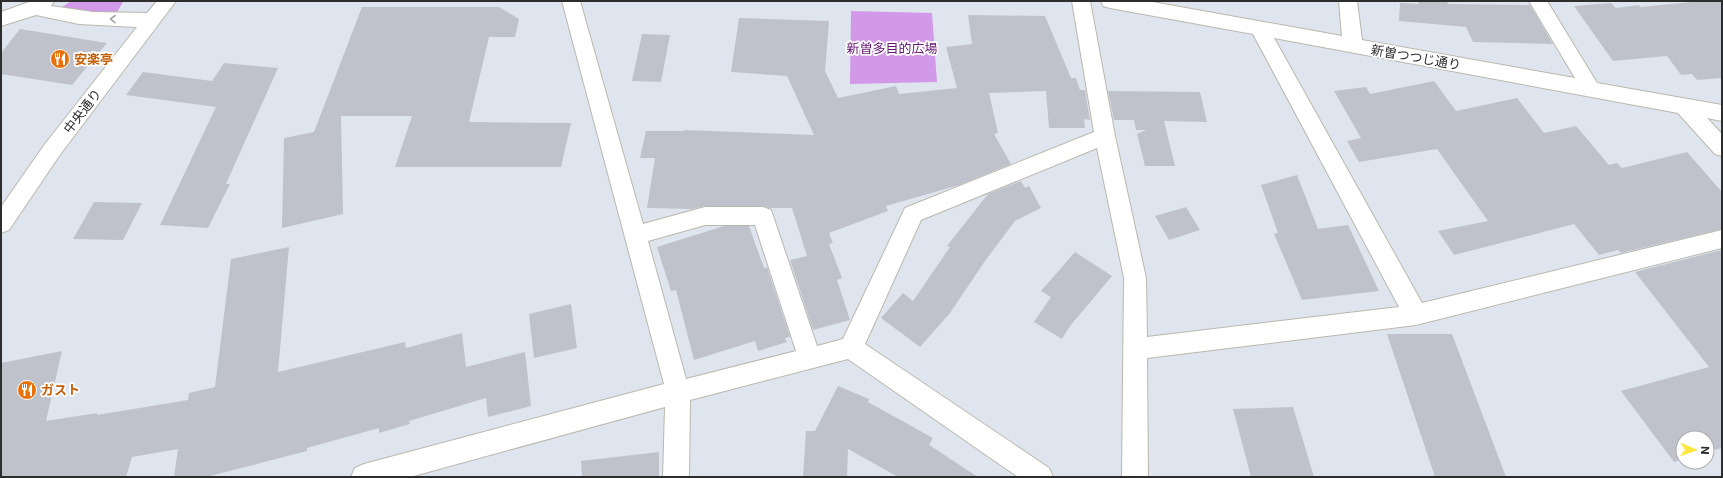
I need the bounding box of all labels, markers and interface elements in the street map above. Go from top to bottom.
one-way arrow [110,15,116,23]
park label: 新曽多目的広場 [846,40,938,56]
street label: 新曽つつじ通り [1370,41,1462,73]
restaurant icon: 安楽亭 [49,48,71,70]
place label: 安楽亭 [74,51,113,67]
street label: 中央通り [60,86,104,136]
restaurant icon: ガスト [16,379,38,401]
place label: ガスト [41,382,80,398]
north arrow [1675,430,1715,470]
text: N [1698,446,1712,455]

